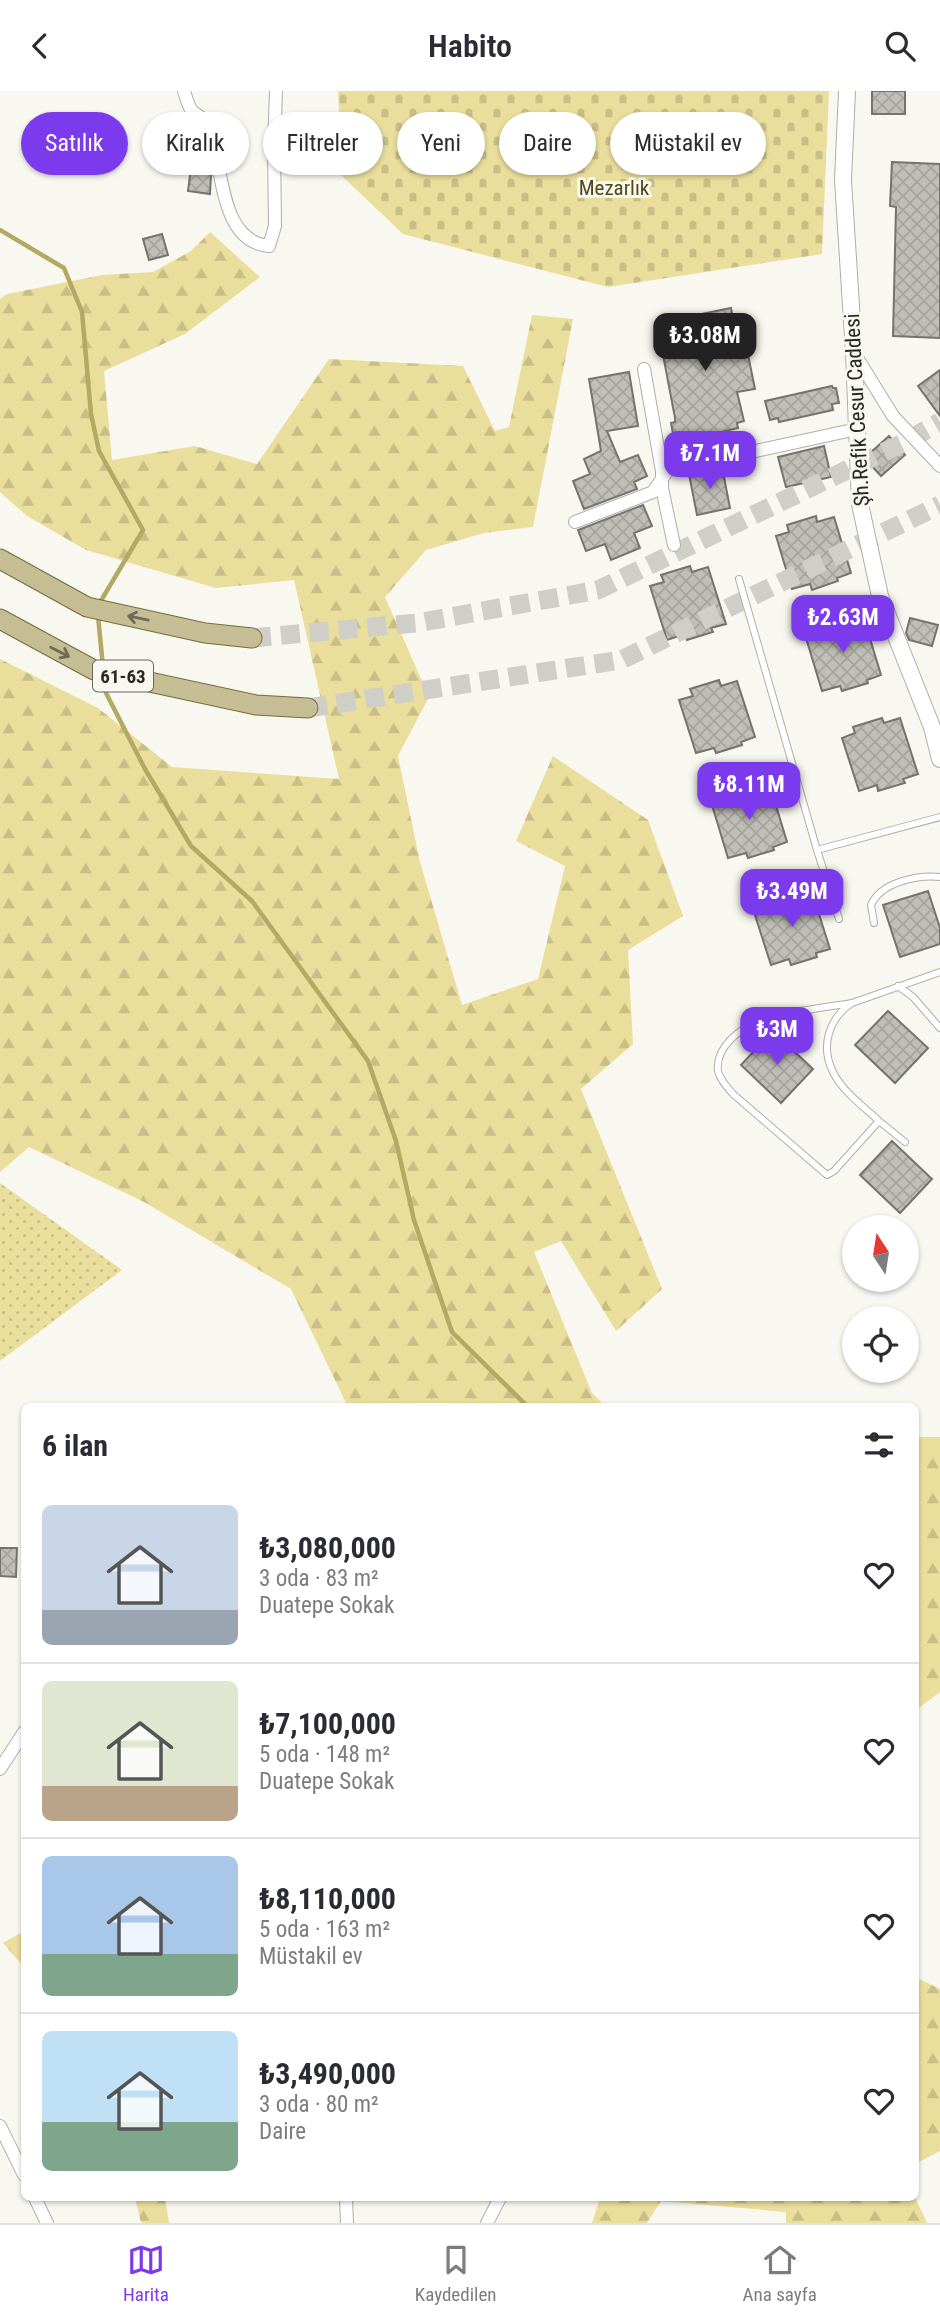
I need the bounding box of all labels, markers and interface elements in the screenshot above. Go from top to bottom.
icon: back [21,27,59,65]
text: Habito [428,27,512,65]
icon: search [881,27,919,65]
chip: Satılık [21,112,128,175]
chip: Kiralık [142,112,249,175]
chip: Filtreler [263,112,383,175]
chip: Yeni [397,112,485,175]
chip: Daire [499,112,596,175]
chip: Müstakil ev [610,112,766,175]
park label: Mezarlık [579,176,650,200]
pin: ₺3.08M [648,313,762,373]
street label: Şh.Refik Cesur Caddesi [840,313,874,507]
text: ₺3.08M [669,322,741,349]
pin: ₺7.1M [661,431,759,491]
text: ₺7.1M [680,440,740,467]
pin: ₺2.63M [786,595,900,655]
text: ₺2.63M [807,604,879,631]
one-way arrow [127,611,150,624]
one-way arrow [49,646,70,660]
road number: 61-63 [93,661,153,691]
pin: ₺8.11M [692,763,806,822]
text: ₺8.11M [713,771,785,798]
pin: ₺3.49M [735,869,849,929]
text: ₺3.49M [756,878,828,905]
pin: ₺3M [743,1007,811,1067]
text: ₺3M [756,1016,798,1043]
north arrow [842,1215,919,1291]
map controls [842,1215,919,1383]
button: locate [842,1306,919,1383]
icon: filters [860,1426,898,1464]
text: 6 ilan [42,1428,108,1463]
text: ₺3,080,000 [259,1530,396,1565]
icon: home [98,1533,182,1617]
icon: heart [860,1556,898,1594]
text: 3 oda · 83 m² [259,1565,379,1592]
text: Duatepe Sokak [259,1592,394,1619]
text: ₺7,100,000 [259,1706,396,1741]
icon: home [98,1709,182,1793]
icon: heart [860,1732,898,1770]
text: 5 oda · 148 m² [259,1741,390,1768]
text: Duatepe Sokak [259,1768,394,1795]
text: ₺8,110,000 [259,1881,396,1916]
icon: home [98,1884,182,1968]
icon: heart [860,1907,898,1945]
text: 5 oda · 163 m² [259,1916,390,1943]
text: Müstakil ev [259,1943,362,1970]
text: ₺3,490,000 [259,2056,396,2091]
icon: home [98,2059,182,2143]
icon: heart [860,2082,898,2120]
text: 3 oda · 80 m² [259,2091,379,2118]
text: Daire [259,2118,306,2145]
tab: Harita [123,2241,169,2306]
tab: Kaydedilen [415,2241,497,2306]
tab: Ana sayfa [743,2241,817,2306]

